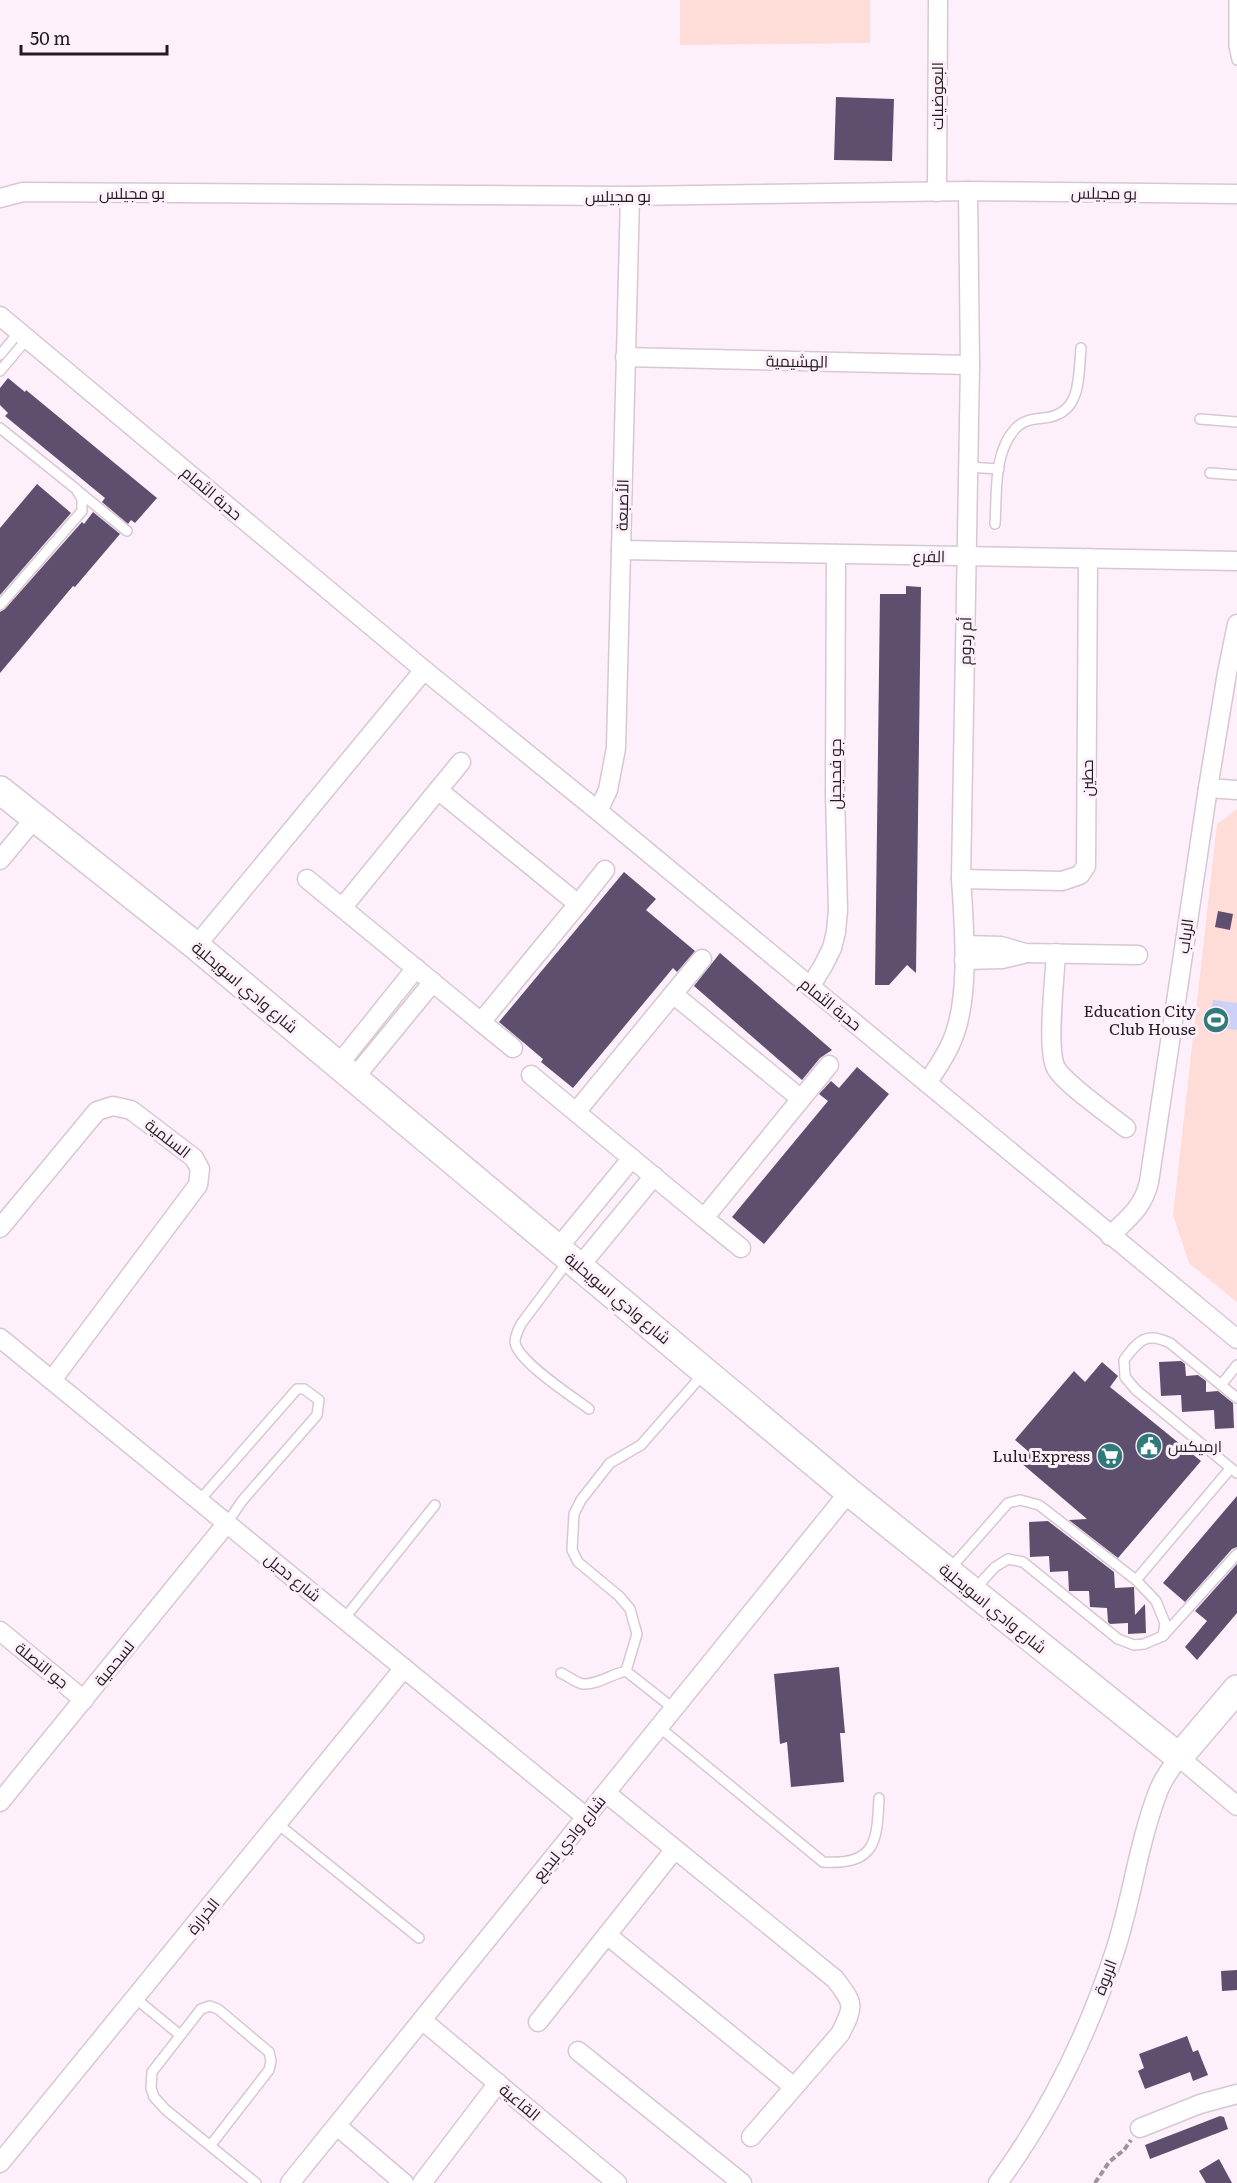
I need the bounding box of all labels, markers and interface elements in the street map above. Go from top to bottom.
scale bar [21,18,166,56]
text: 50 m [30,24,71,51]
street label: البعوضيات [924,62,948,130]
street label: بو مجيلس [1071,179,1137,205]
street label: بو مجيلس [99,180,165,204]
street label: بو مجيلس [585,183,651,207]
street label: الهشيمية [766,347,828,373]
street label: حدبة الثمام [176,460,248,526]
street label: الأصبعة [609,479,633,531]
street label: الفرع [913,543,946,568]
street label: أم ردوم [952,617,977,665]
street label: جو فحيحيل [822,739,846,809]
street label: حطين [1074,760,1098,796]
street label: الرباب [1170,917,1198,955]
street label: شارع وادي اسويحلية [185,935,304,1040]
street label: حدبة الثمام [795,971,868,1036]
place label: Education City Club House [1084,998,1197,1040]
sports icon: Education City Club House [1201,1005,1231,1035]
street label: السلمية [141,1112,197,1163]
street label: شارع وادي اسويحلية [558,1246,677,1351]
public building icon: ارميكس [1134,1431,1164,1461]
place label: ارميكس [1168,1433,1222,1457]
supermarket icon: Lulu Express [1095,1441,1125,1471]
place label: Lulu Express [993,1443,1090,1467]
street label: شارع دحيل [260,1546,327,1607]
street label: شارع وادي اسويحلية [933,1556,1052,1660]
street label: لسحمية [87,1634,139,1690]
street label: جو النصلة [11,1635,74,1693]
street label: شارع وادي لبديع [526,1789,613,1887]
street label: الخرارة [180,1892,224,1939]
street label: الربوة [1086,1955,1122,1998]
street label: القاعية [495,2077,546,2126]

